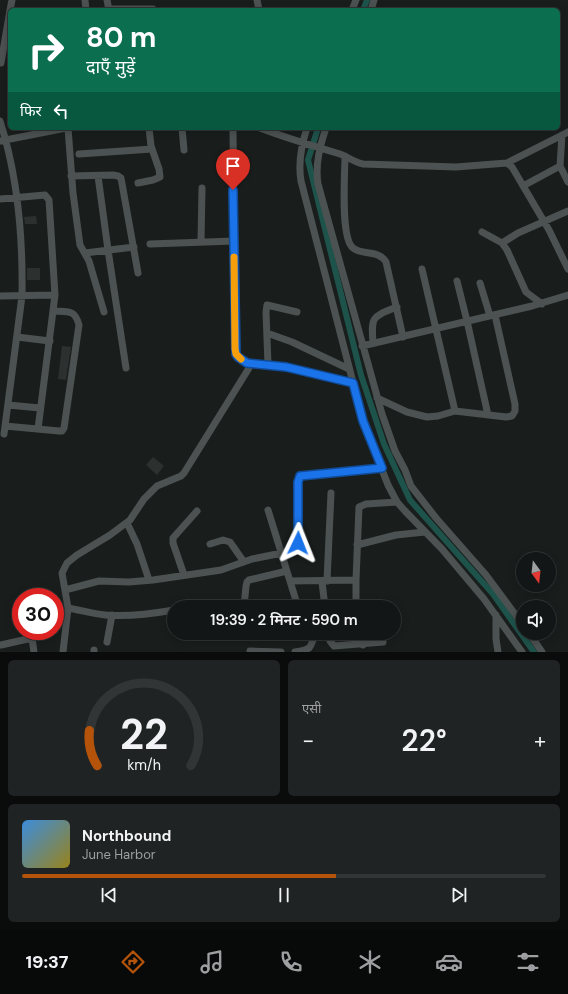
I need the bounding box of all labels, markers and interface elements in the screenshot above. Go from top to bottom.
text: 80 m [86,19,156,56]
icon: right [20,24,72,76]
text: दाएँ मुड़ें [86,55,135,79]
icon: left [50,100,72,122]
text: फिर [20,101,42,121]
pin [216,149,250,190]
icon: arrive [222,155,244,177]
position arrow [277,522,319,564]
north arrow [516,552,556,592]
map controls [516,552,556,640]
speed limit sign: 30 [12,588,64,640]
button: sound [516,600,556,640]
text: 19:39 · 2 मिनट · 590 m [210,610,358,630]
text: एसी [302,700,321,717]
text: 22 [120,708,168,762]
text: 22° [401,721,447,760]
text: − [302,726,314,755]
text: + [534,726,546,755]
text: km/h [127,756,161,774]
text: Northbound [82,826,171,846]
text: June Harbor [82,846,156,863]
icon: previous [98,884,120,906]
icon: pause [273,884,295,906]
icon: next [448,884,470,906]
icon: directions [119,948,147,976]
icon: music [198,948,226,976]
icon: phone [277,948,305,976]
icon: climate [356,948,384,976]
icon: car [435,948,463,976]
icon: filters [514,948,542,976]
text: 19:37 [26,950,68,974]

